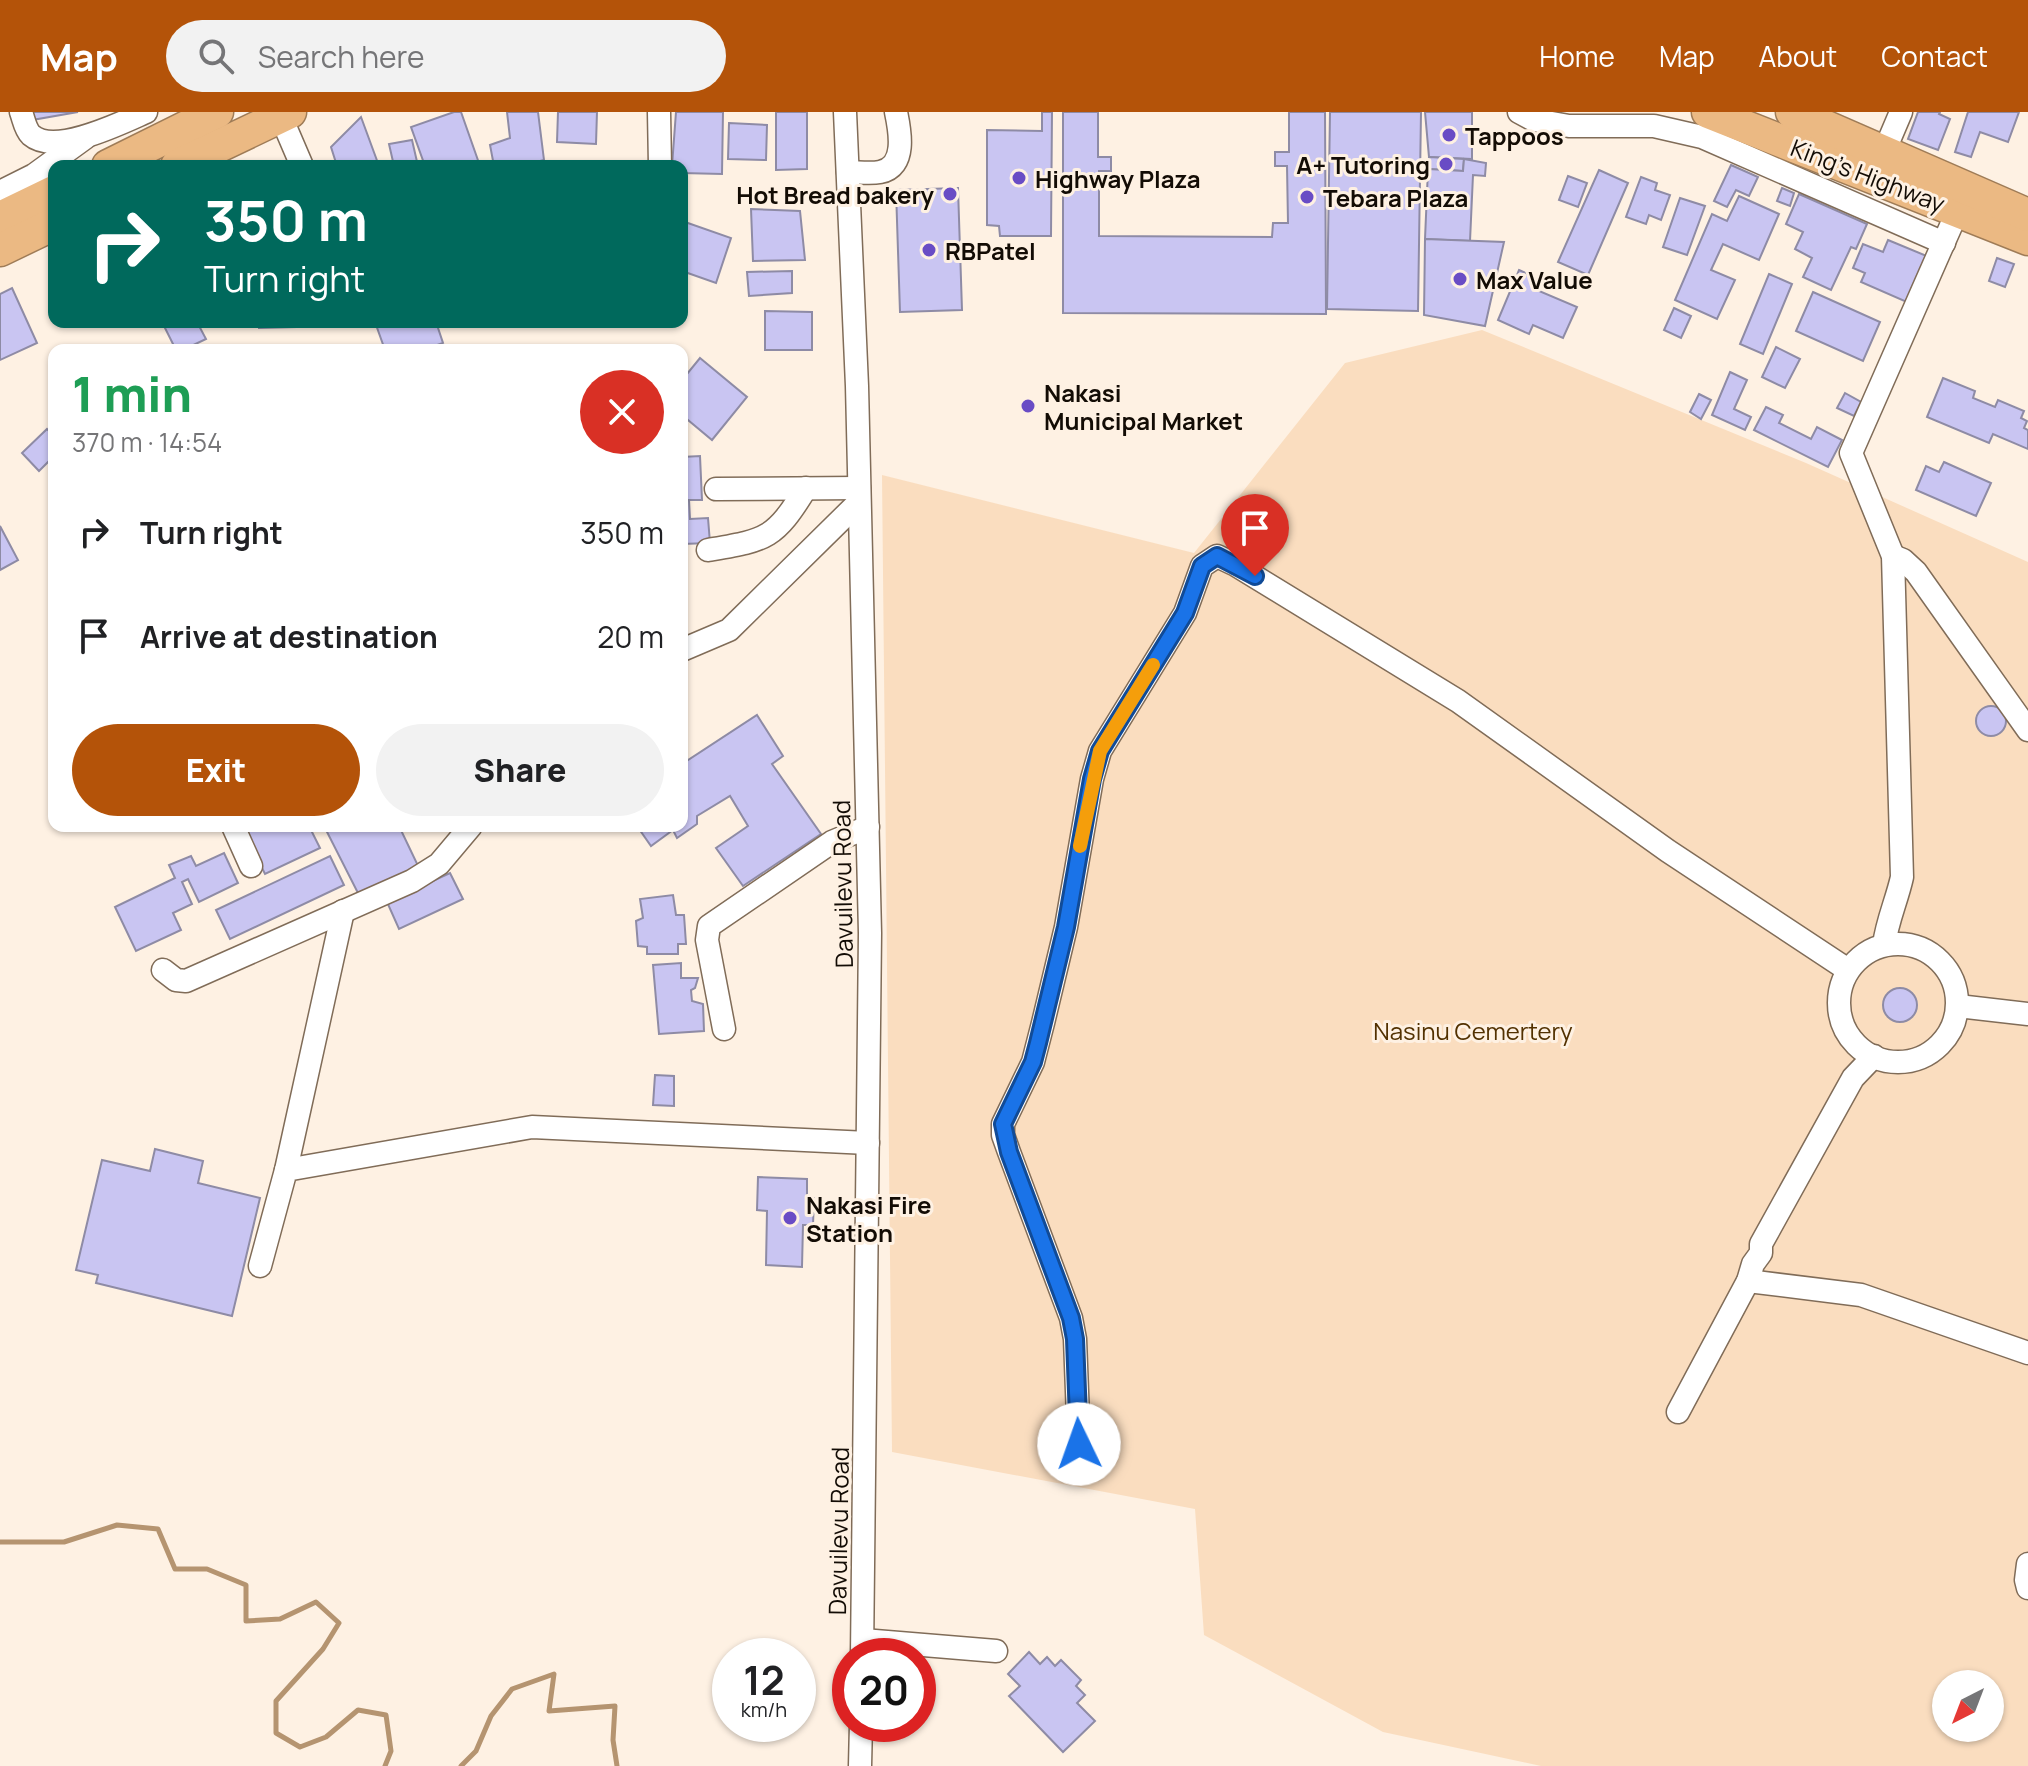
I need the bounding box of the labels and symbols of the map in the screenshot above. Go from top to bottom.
place label: Tappoos [1465,119,1564,152]
marker: Tappoos [1440,126,1458,144]
street label: King's Highway [1786,130,1950,220]
place label: A+ Tutoring [1296,148,1430,181]
marker: A+ Tutoring [1437,155,1455,173]
place label: Highway Plaza [1035,162,1201,195]
marker: Highway Plaza [1010,169,1028,187]
place label: Hot Bread bakery [736,178,935,211]
place label: Tebara Plaza [1323,181,1468,214]
marker: Hot Bread bakery [941,185,959,203]
marker: Tebara Plaza [1298,188,1316,206]
place label: RBPatel [945,234,1036,267]
marker: RBPatel [920,241,938,259]
place label: Max Value [1476,263,1593,296]
marker: Max Value [1451,270,1469,288]
place label: Nakasi Municipal Market [1044,376,1243,437]
marker: Nakasi Municipal Market [1019,397,1037,415]
pin [1221,494,1289,576]
street label: Davuilevu Road [824,800,860,968]
park label: Nasinu Cemertery [1373,1014,1573,1047]
place label: Nakasi Fire Station [806,1188,931,1249]
marker: Nakasi Fire Station [781,1209,799,1227]
position arrow [1037,1402,1121,1486]
street label: Davuilevu Road [820,1447,856,1615]
speed limit sign: 20 [832,1638,936,1742]
north arrow [1932,1670,2004,1742]

